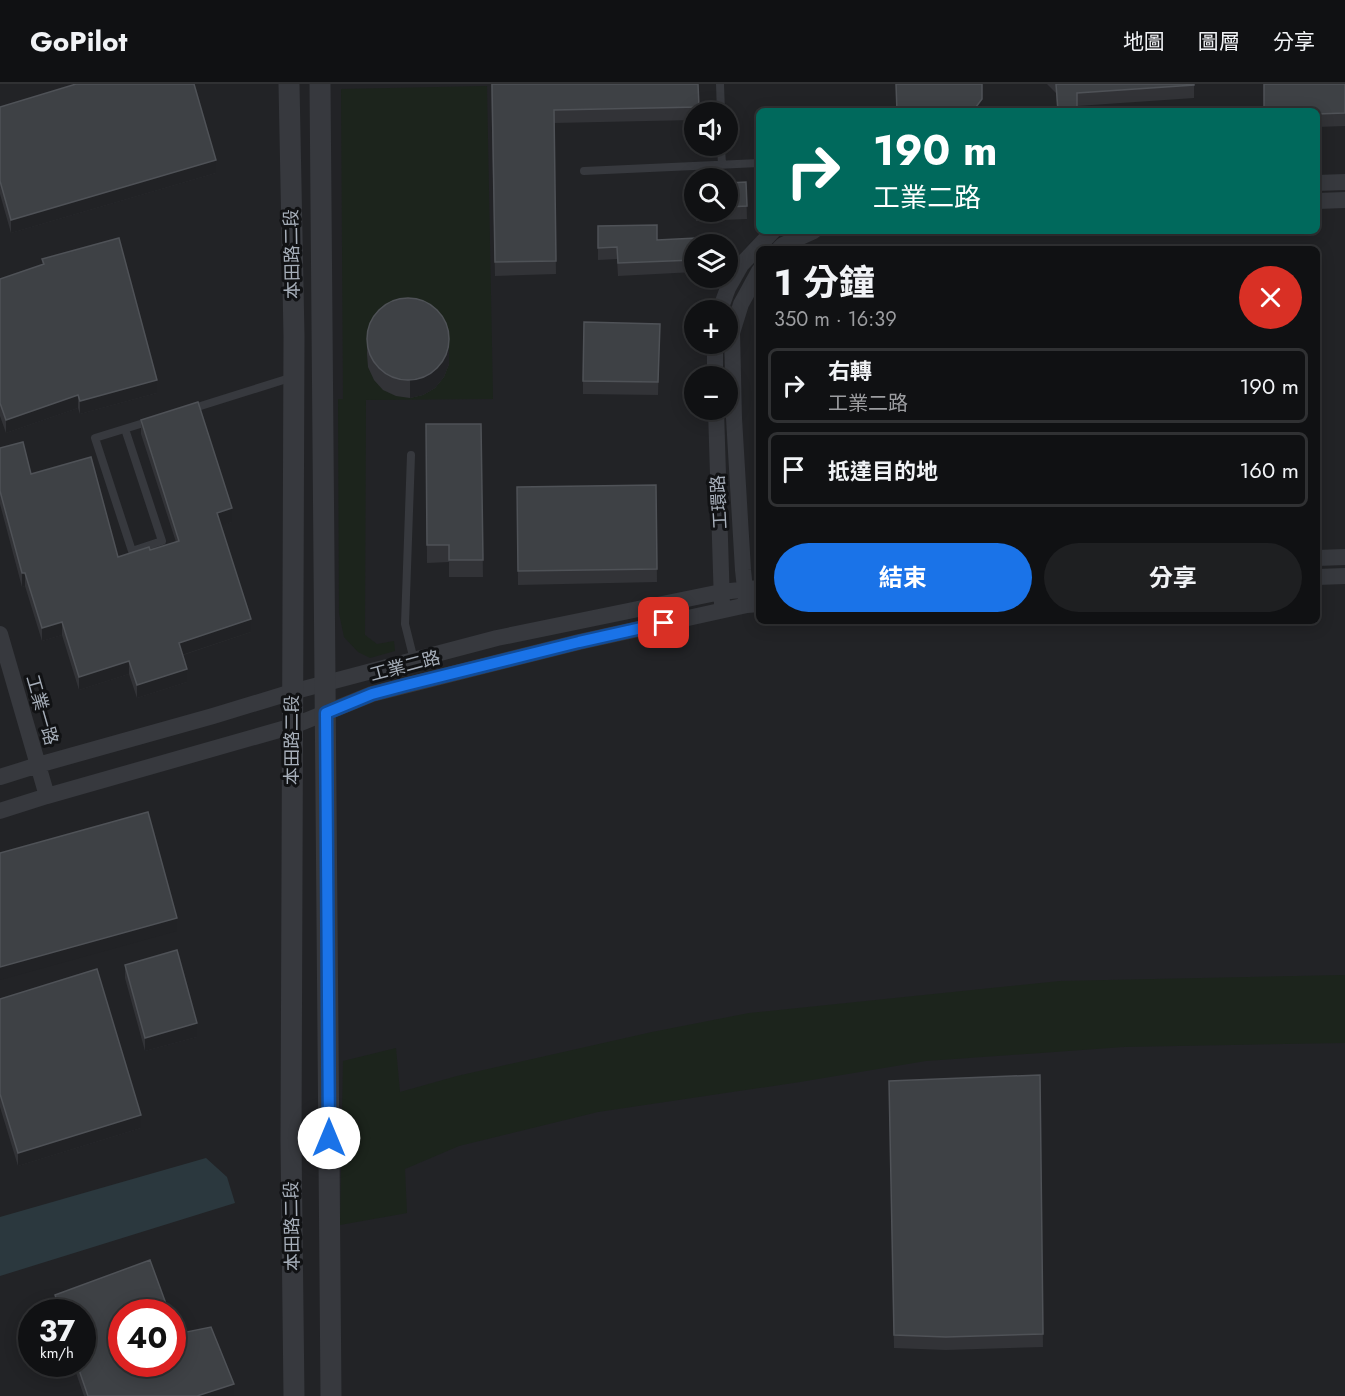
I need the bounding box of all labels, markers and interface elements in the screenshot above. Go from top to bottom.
text: GoPilot [30,21,127,62]
text: 地圖 [1123,27,1165,57]
text: 圖層 [1198,27,1240,57]
text: 分享 [1273,27,1315,57]
map controls [684,102,738,420]
button: sound [684,102,738,156]
text: 190 m [873,120,997,181]
icon: right [774,132,852,210]
button: search [684,168,738,222]
text: 工業二路 [873,178,981,217]
street label: 本田路二段 [278,209,306,299]
button: layers [684,234,738,288]
text: 1 分鐘 [774,256,875,308]
button: close [1239,266,1302,329]
button: + [684,300,738,354]
text: 350 m · 16:39 [774,305,897,334]
text: 右轉 [828,355,872,387]
button: − [684,366,738,420]
icon: right [777,369,810,402]
text: 190 m [1239,370,1299,402]
text: 工業二路 [828,389,908,418]
icon: arrive [777,453,810,486]
text: 160 m [1239,454,1299,486]
text: 抵達目的地 [828,455,938,487]
street label: 工環路 [705,474,733,530]
button: 結束 [774,543,1032,612]
button: 分享 [1044,543,1302,612]
pin [638,597,689,648]
icon: arrive [647,606,680,639]
street label: 工業二路 [367,644,443,688]
street label: 工業一路 [20,672,64,748]
street label: 本田路二段 [279,695,305,785]
position arrow [297,1106,361,1170]
street label: 本田路二段 [278,1181,306,1271]
speed limit sign: 40 [108,1299,186,1377]
text: 37 [39,1309,75,1352]
text: km/h [40,1342,74,1364]

